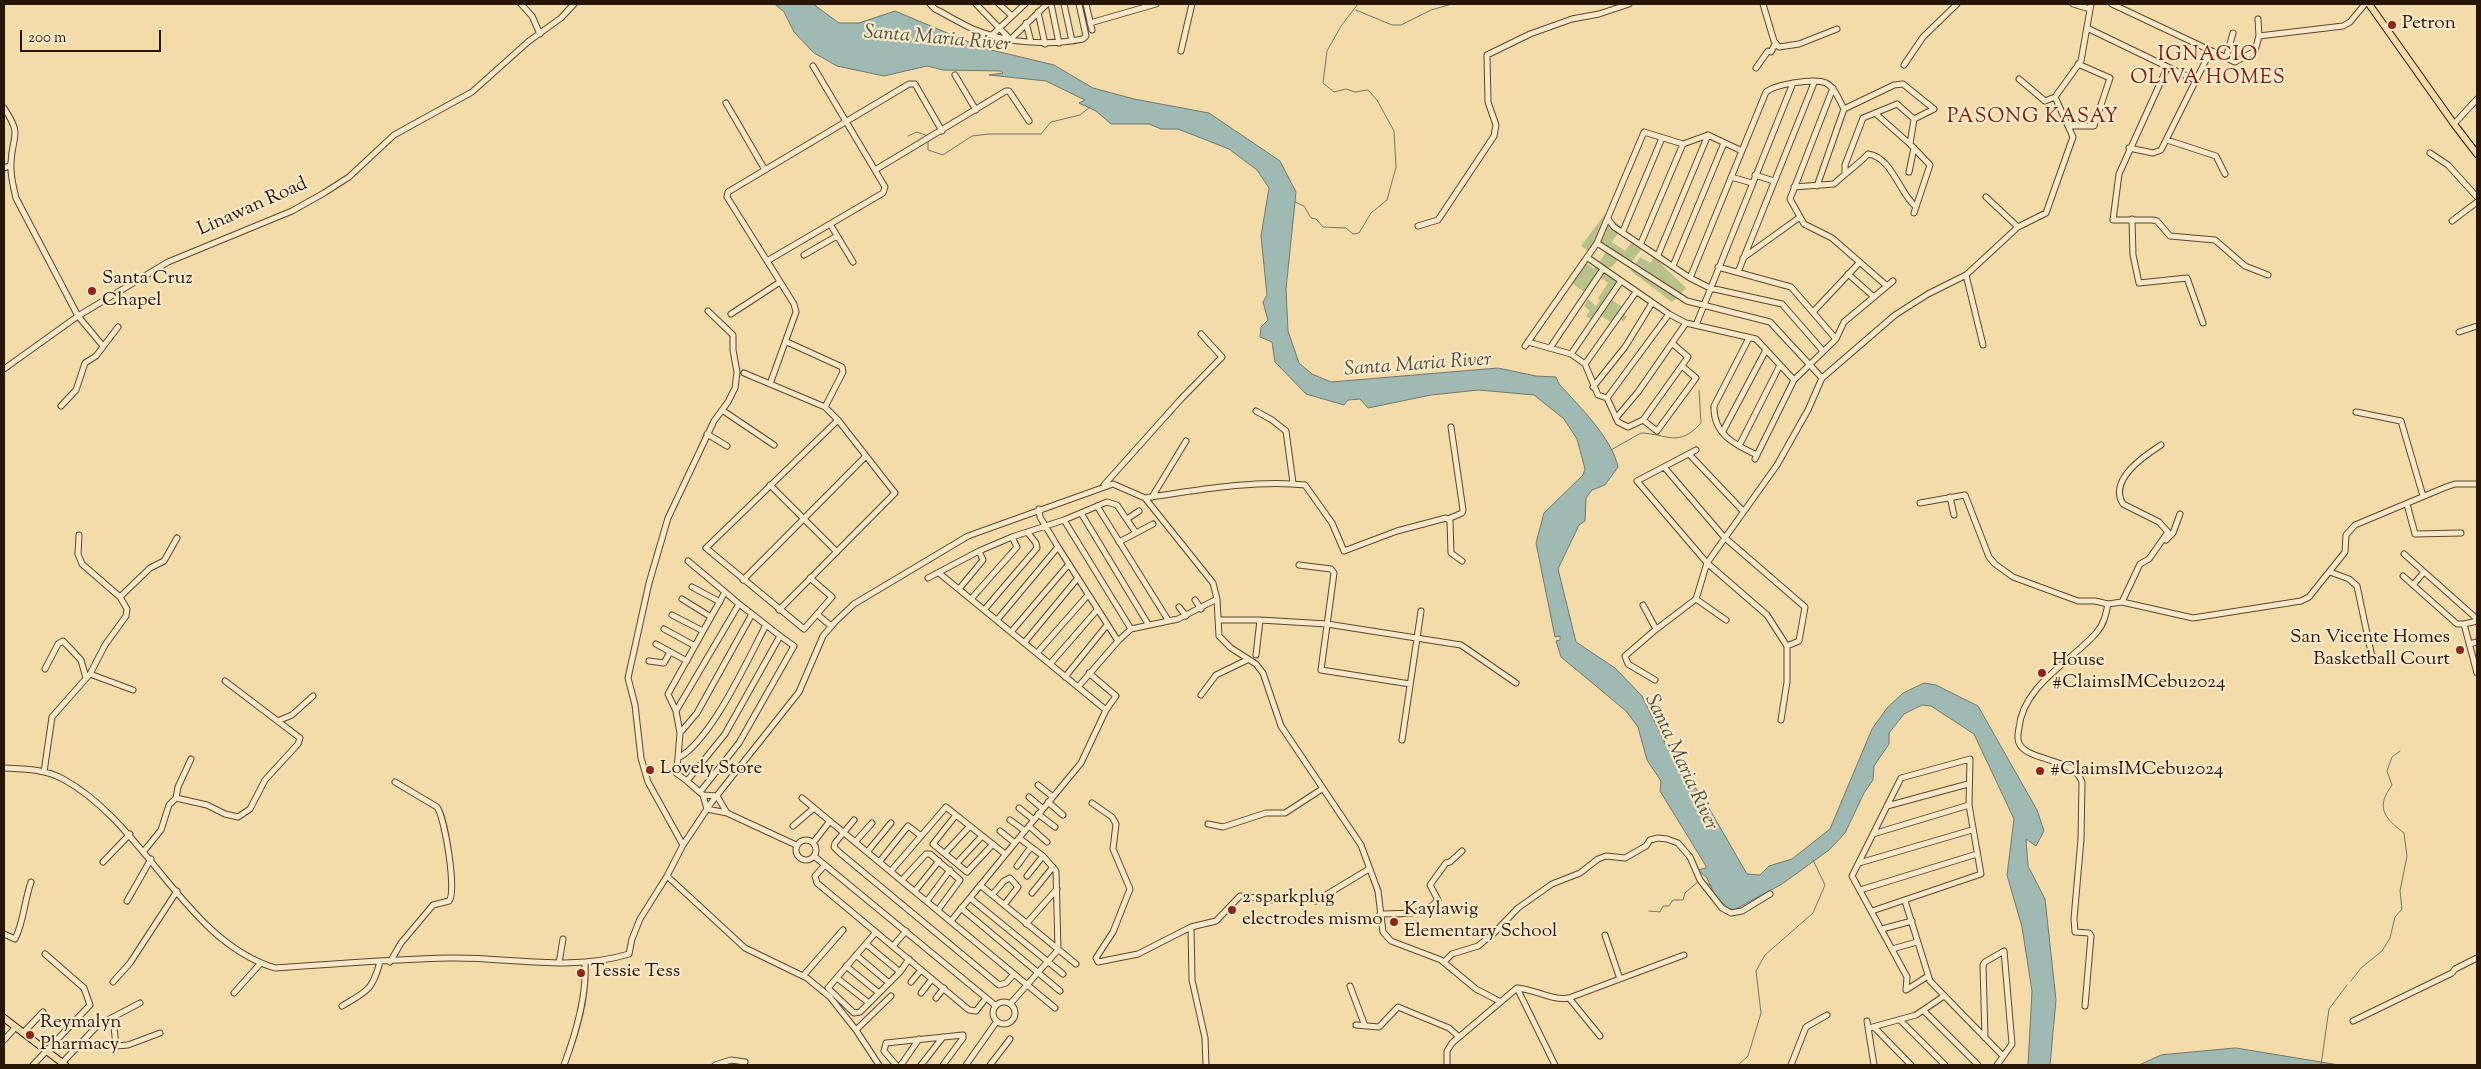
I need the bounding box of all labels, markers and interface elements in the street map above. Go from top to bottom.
place label: Petron [2402,14,2456,36]
marker: Petron [2386,19,2398,31]
scale bar [22,20,164,52]
water label: Santa Maria River [863,22,1011,58]
text: 200 m [28,28,67,49]
district label: IGNACIO OLIVA HOMES [2129,45,2287,92]
district label: PASONG KASAY [1946,107,2120,131]
street label: Linawan Road [195,174,311,242]
place label: Santa Cruz Chapel [102,269,193,313]
marker: Santa Cruz Chapel [86,285,98,297]
water label: Santa Maria River [1344,349,1492,383]
place label: San Vicente Homes Basketball Court [2290,628,2450,672]
marker: San Vicente Homes Basketball Court [2454,644,2466,656]
place label: House #ClaimsIMCebu2024 [2052,651,2226,695]
marker: House #ClaimsIMCebu2024 [2036,667,2048,679]
water label: Santa Maria River [1638,691,1722,835]
place label: Lovely Store [660,759,762,781]
place label: #ClaimsIMCebu2024 [2050,760,2224,782]
marker: Lovely Store [644,764,656,776]
marker: #ClaimsIMCebu2024 [2034,765,2046,777]
place label: 2 sparkplug electrodes mismo [1242,888,1383,932]
place label: Kaylawig Elementary School [1404,900,1557,944]
marker: 2 sparkplug electrodes mismo [1226,904,1238,916]
marker: Kaylawig Elementary School [1388,916,1400,928]
place label: Tessie Tess [591,962,680,984]
marker: Tessie Tess [575,967,587,979]
place label: Reymalyn Pharmacy [40,1013,121,1057]
marker: Reymalyn Pharmacy [24,1029,36,1041]

